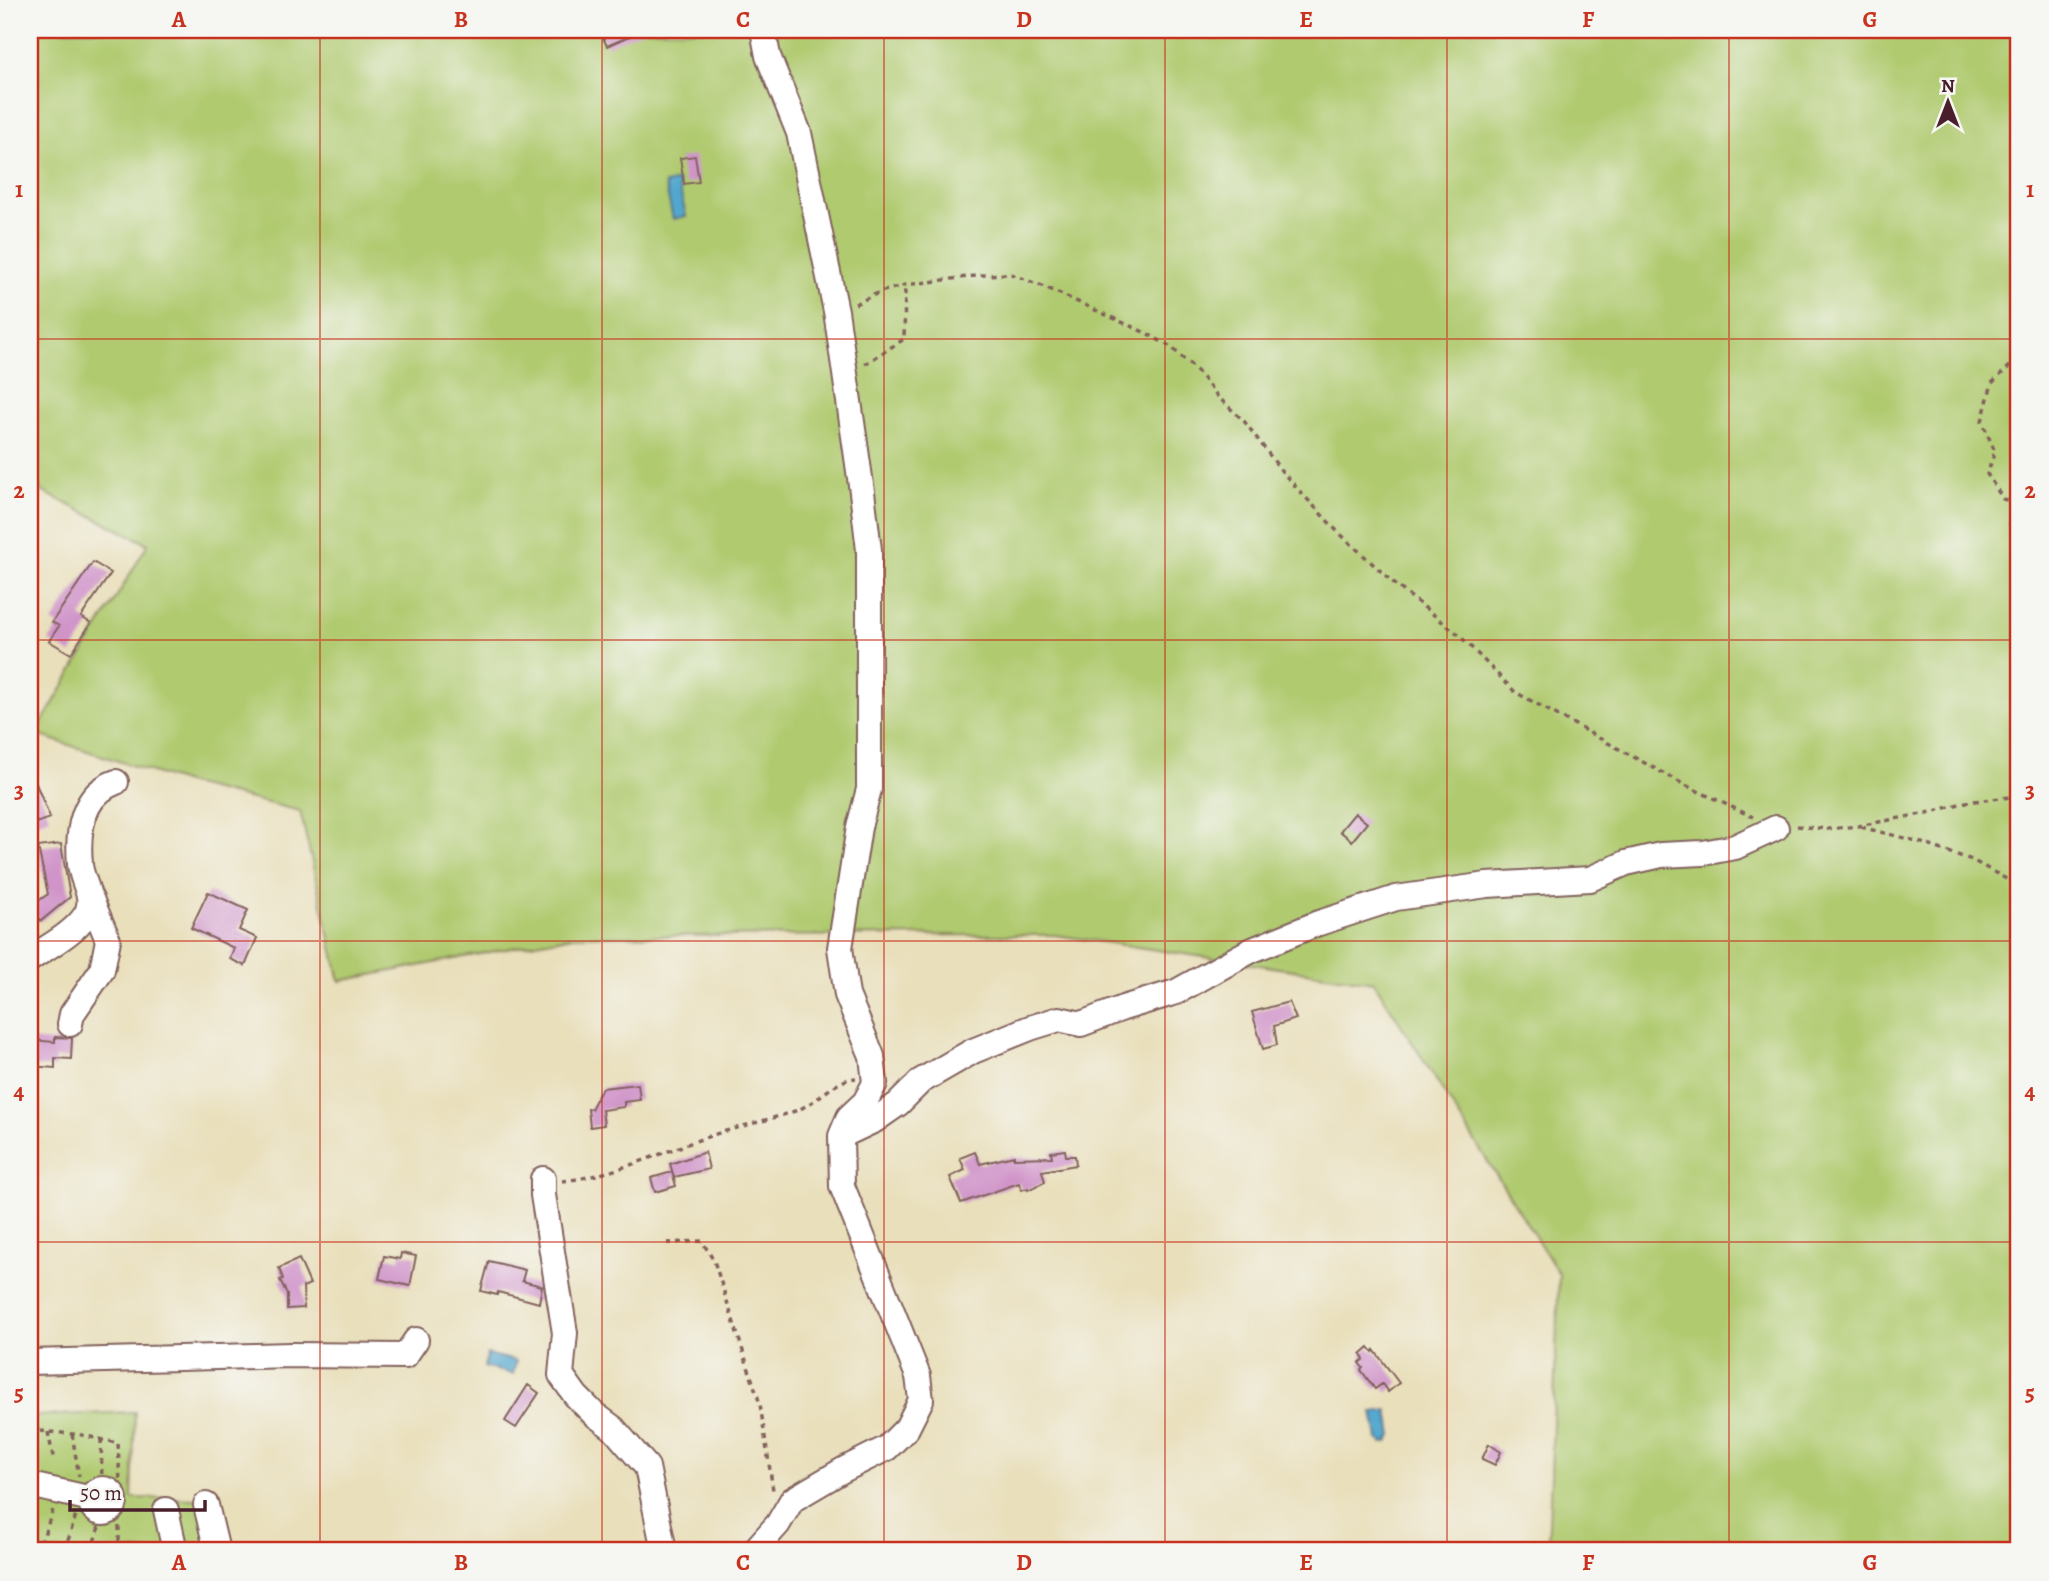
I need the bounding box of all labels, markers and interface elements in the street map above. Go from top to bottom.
text: A [171,4,187,35]
text: B [454,4,468,35]
text: C [736,4,750,35]
text: D [1016,4,1032,35]
text: E [1299,4,1313,35]
text: F [1582,4,1595,35]
text: G [1862,4,1878,35]
north arrow [1912,66,1982,136]
text: N [1941,73,1955,99]
text: 1 [15,174,23,205]
text: 1 [2026,174,2034,205]
text: 2 [13,475,25,506]
text: 2 [2024,475,2036,506]
text: 3 [14,775,24,806]
text: 3 [2025,775,2035,806]
text: 4 [14,1076,25,1107]
text: 4 [2025,1076,2036,1107]
text: 5 [14,1377,24,1408]
text: 5 [2025,1377,2035,1408]
scale bar [70,1469,205,1513]
text: 50 m [80,1479,122,1507]
text: A [171,1547,187,1578]
text: B [454,1547,468,1578]
text: C [736,1547,750,1578]
text: D [1016,1547,1032,1578]
text: E [1299,1547,1313,1578]
text: F [1582,1547,1595,1578]
text: G [1862,1547,1878,1578]

